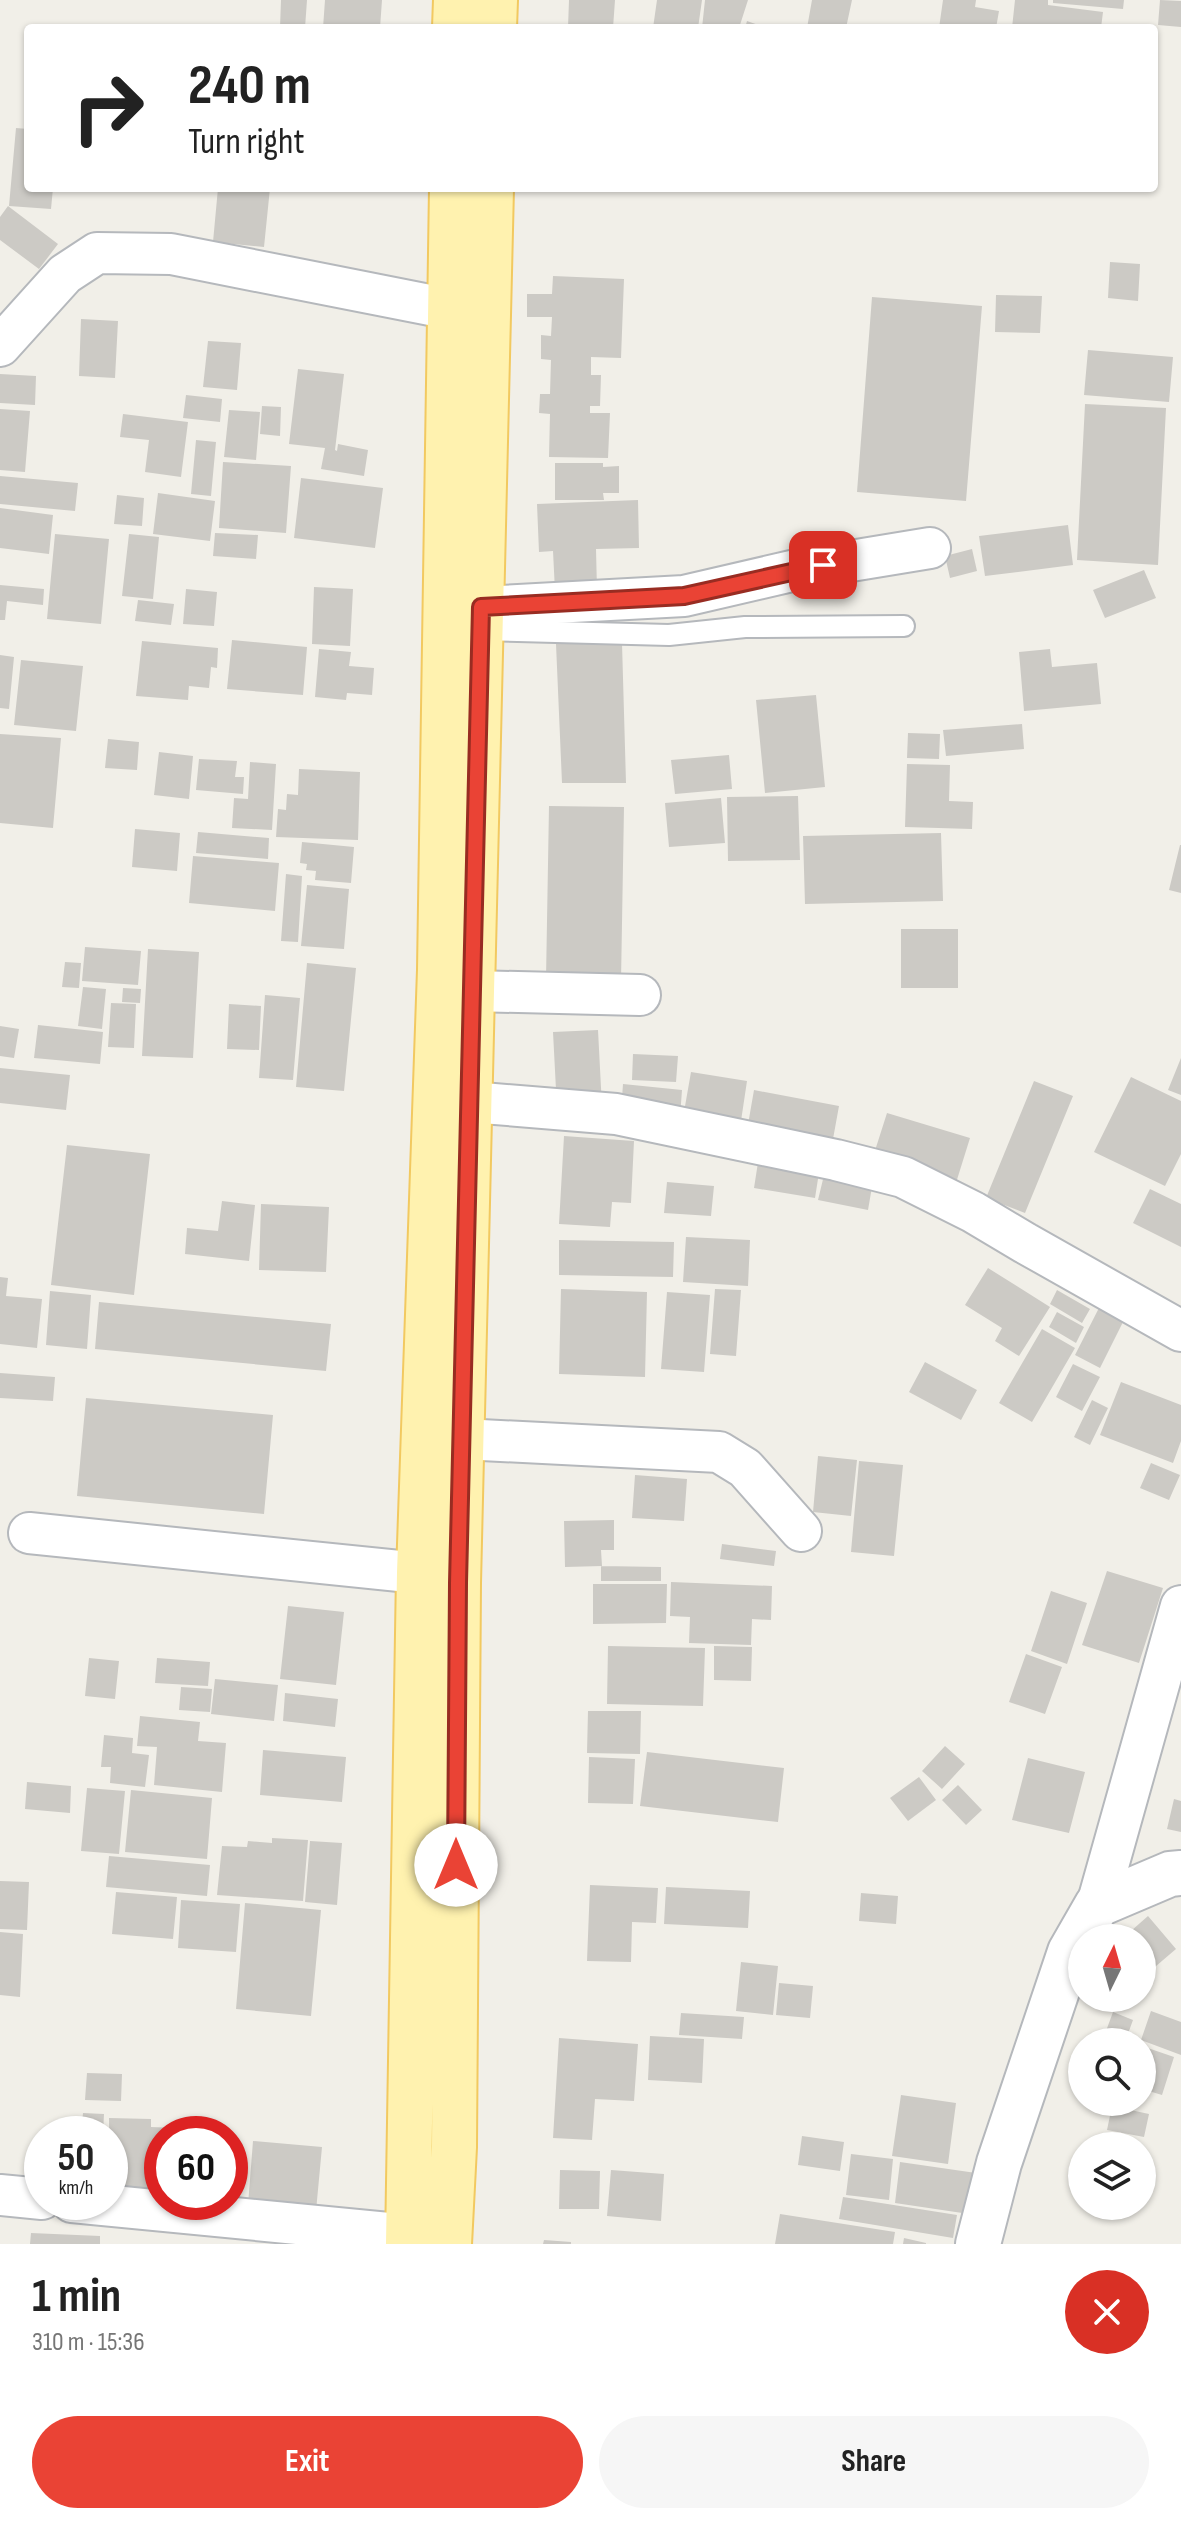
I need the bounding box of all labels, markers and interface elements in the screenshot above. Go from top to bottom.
text: 240 m [188,53,311,120]
icon: right [56,56,160,160]
text: Turn right [188,121,305,164]
pin [789,531,857,599]
icon: arrive [801,543,845,587]
position arrow [414,1823,498,1907]
north arrow [1068,1924,1156,2012]
map controls [1068,1924,1156,2220]
button: search [1068,2028,1156,2116]
speed limit sign: 60 [144,2116,248,2220]
button: layers [1068,2132,1156,2220]
text: 50 [58,2134,94,2182]
text: km/h [59,2176,93,2200]
text: 1 min [32,2268,121,2325]
button: close [1065,2270,1149,2354]
text: 310 m · 15:36 [32,2327,145,2358]
button: Exit [32,2416,583,2508]
button: Share [599,2416,1149,2508]

